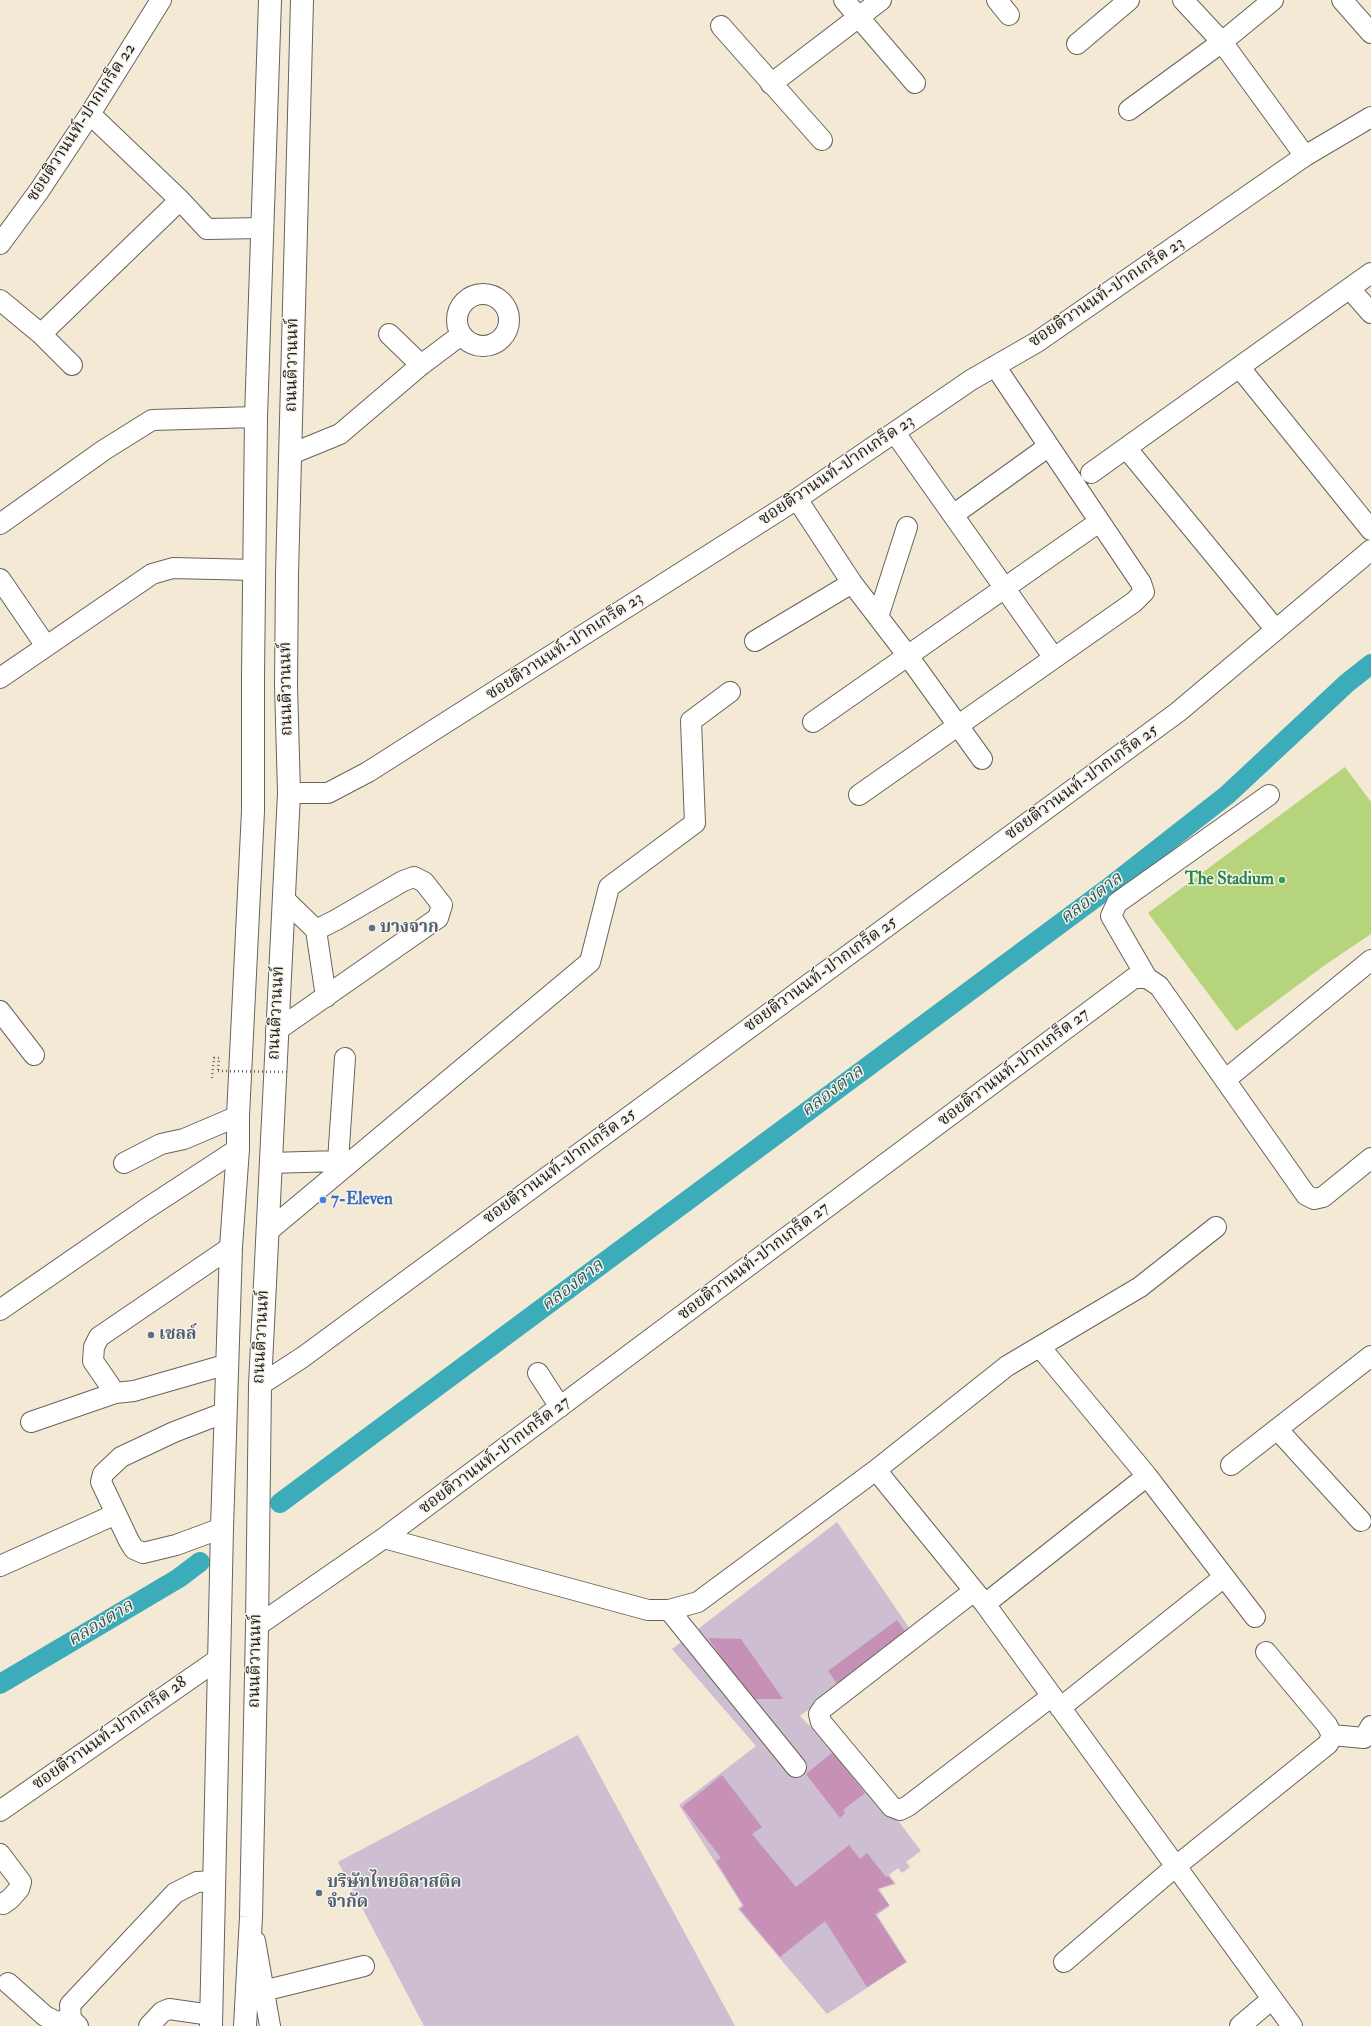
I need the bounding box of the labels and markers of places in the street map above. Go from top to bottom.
place label: The Stadium [1185,870,1274,890]
marker: The Stadium [1277,875,1287,885]
place label: บางจาก [380,918,439,938]
marker: บางจาก [367,923,377,933]
place label: 7-Eleven [331,1190,393,1210]
marker: 7-Eleven [318,1195,328,1205]
place label: เชลล์ [159,1325,197,1345]
marker: เชลล์ [146,1330,156,1340]
place label: บริษัทไทยอิลาสติค จำกัด [327,1873,462,1913]
marker: บริษัทไทยอิลาสติค จำกัด [314,1888,324,1898]

